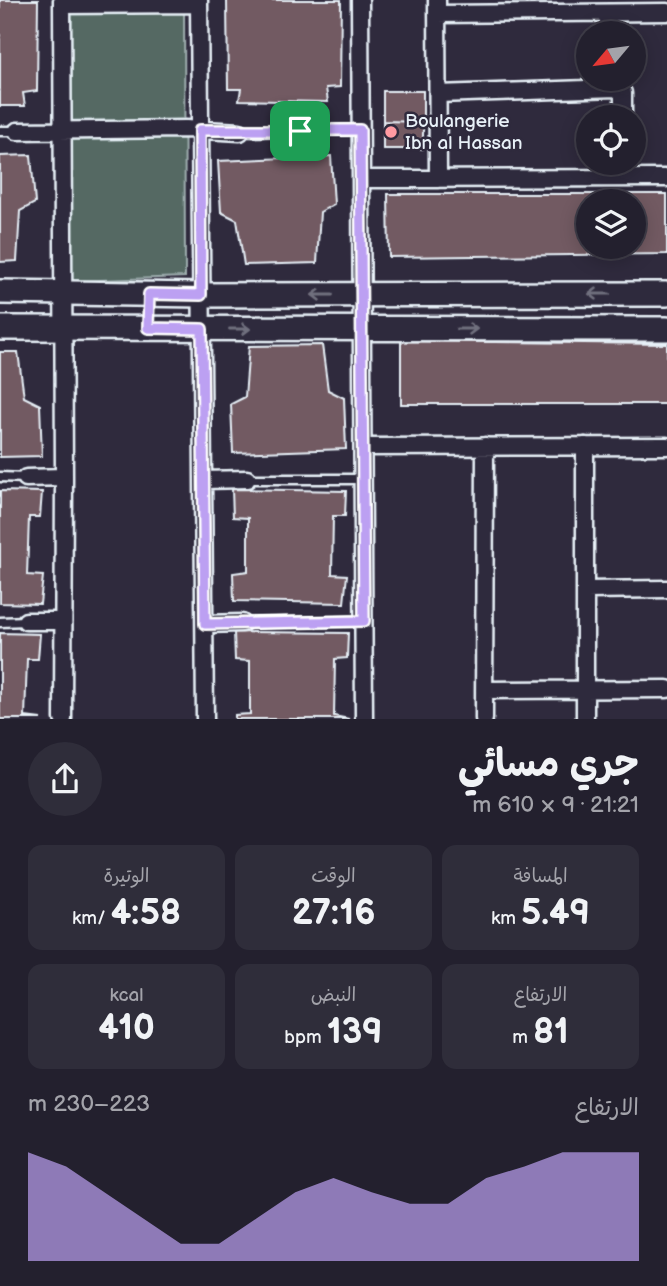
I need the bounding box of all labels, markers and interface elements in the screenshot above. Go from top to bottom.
north arrow [576,21,646,91]
map controls [576,21,646,259]
pin [270,101,330,161]
button: locate [576,105,646,175]
place label: Boulangerie Ibn al Hassan [405,110,522,155]
icon: arrive [281,112,319,150]
marker: Boulangerie Ibn al Hassan [383,124,399,140]
button: layers [576,189,646,259]
one-way arrow [588,287,611,301]
one-way arrow [311,288,334,302]
one-way arrow [228,322,251,336]
one-way arrow [455,322,478,336]
button: share [28,742,102,816]
text: جري مسائي [458,742,639,787]
text: 21:21 · 9 × 610 m [472,791,639,819]
text: الوتيرة [104,865,149,888]
text: الوقت [311,865,356,888]
text: المسافة [513,865,568,888]
text: 4:58 [111,892,181,935]
text: 27:16 [292,892,375,935]
text: 5.49 [521,892,590,935]
text: /km [72,907,111,930]
text: km [491,907,521,930]
text: kcal [109,984,144,1007]
text: النبض [311,984,356,1007]
text: الارتفاع [514,984,567,1007]
text: 410 [98,1007,155,1050]
text: 139 [327,1011,383,1054]
text: 81 [533,1011,569,1054]
text: bpm [284,1026,327,1049]
text: m [512,1026,533,1049]
text: 223–230 m [28,1090,150,1118]
text: الارتفاع [575,1094,639,1122]

